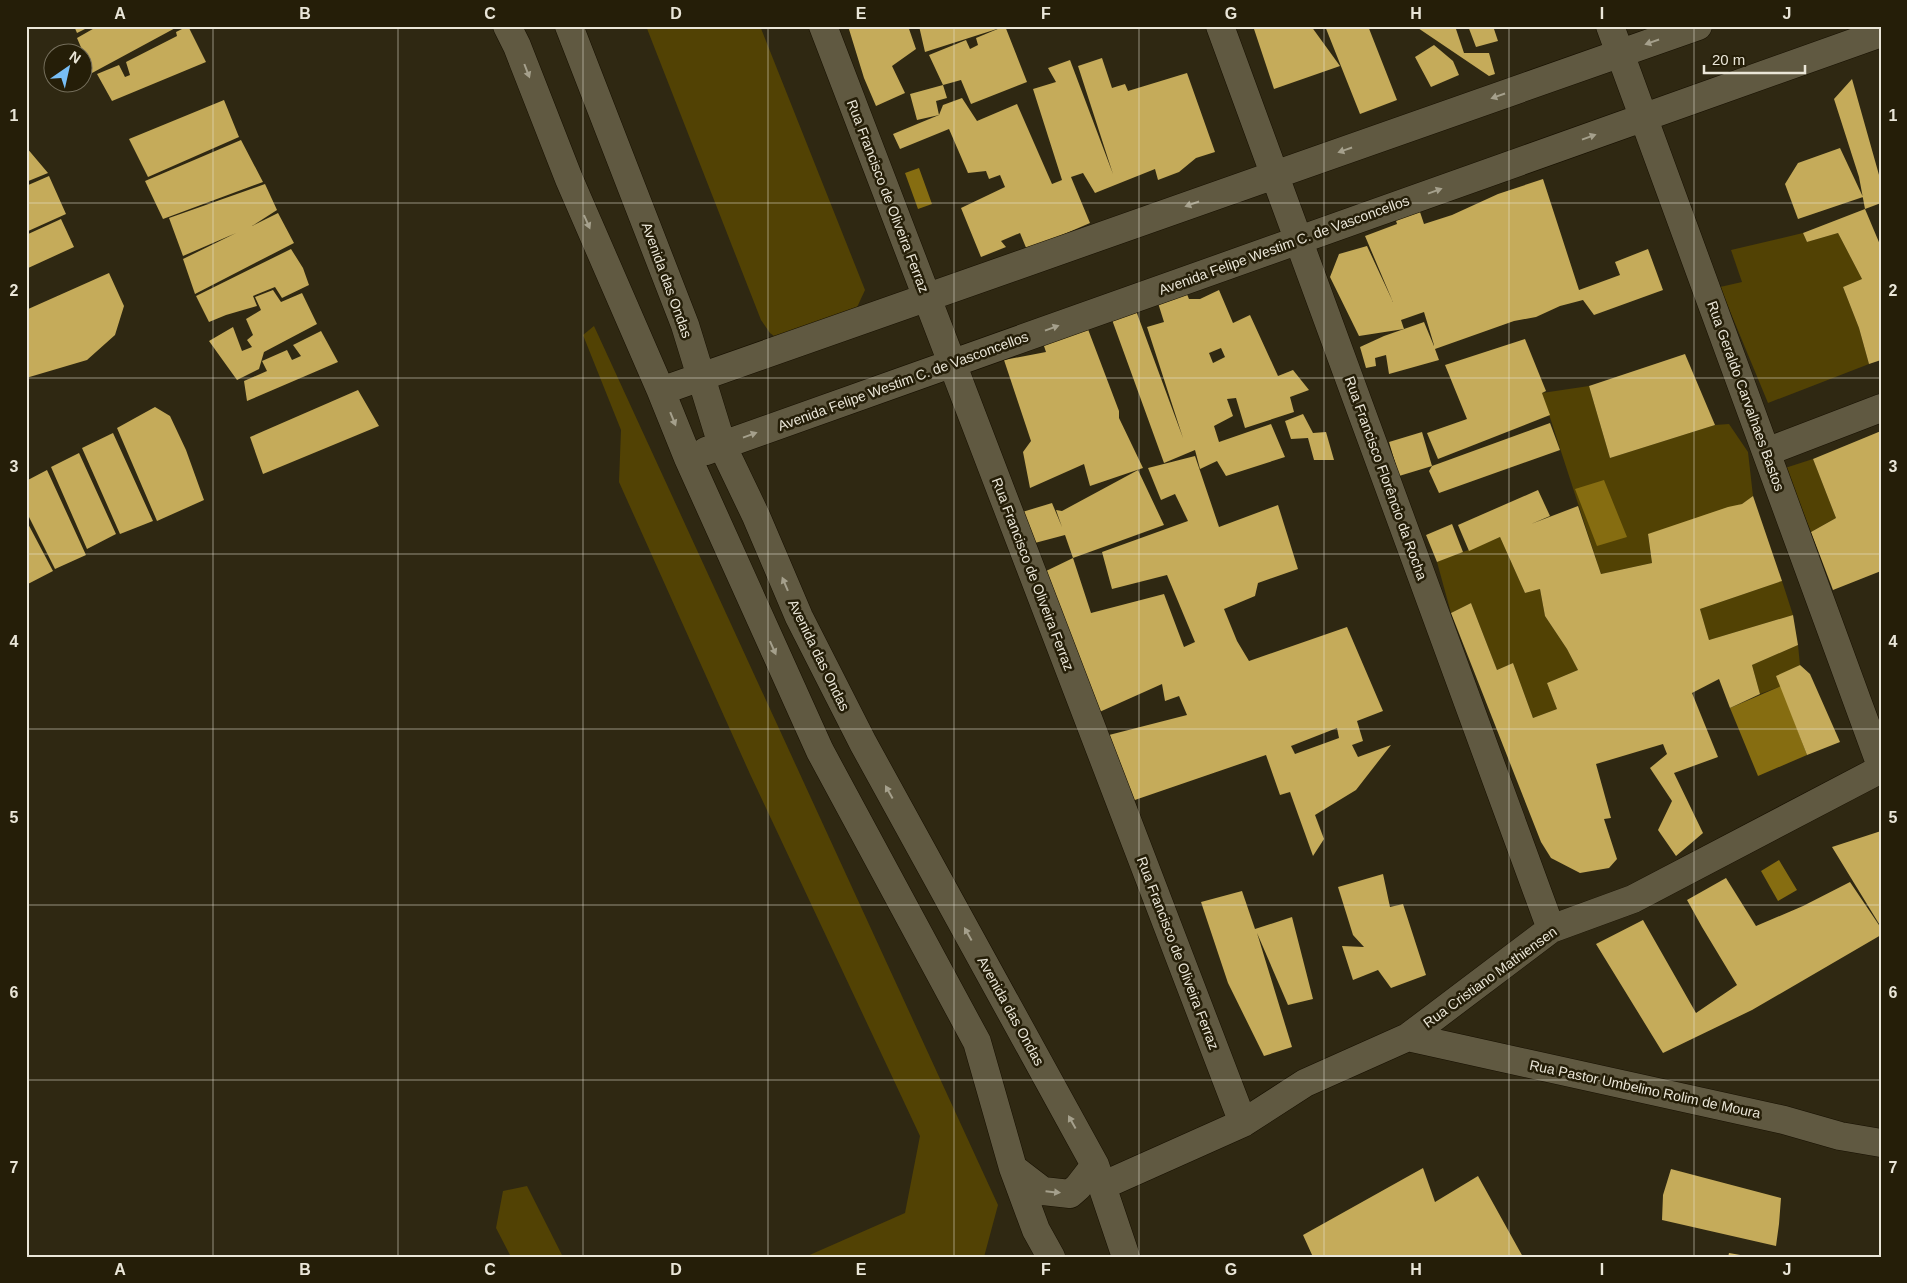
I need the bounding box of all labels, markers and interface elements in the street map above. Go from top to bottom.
text: A [114,5,126,22]
text: B [299,5,311,22]
text: C [484,5,496,22]
text: D [670,5,682,22]
text: E [856,5,867,22]
text: F [1041,5,1051,22]
text: G [1225,5,1237,22]
text: H [1410,5,1422,22]
text: I [1600,5,1604,22]
text: J [1783,5,1791,22]
one-way arrow [1644,39,1659,47]
north arrow [42,42,92,92]
scale bar [1704,42,1806,74]
text: N [67,48,84,67]
text: 20 m [1712,51,1745,68]
one-way arrow [523,64,531,79]
one-way arrow [1491,93,1506,100]
street label: Rua Francisco de Oliveira Ferraz [844,97,932,295]
text: 1 [10,107,19,124]
text: 1 [1889,107,1898,124]
one-way arrow [1581,133,1596,140]
one-way arrow [1337,146,1352,154]
one-way arrow [1428,187,1443,194]
street label: Avenida Felipe Westim C. de Vasconcellos [1157,192,1411,298]
one-way arrow [1184,201,1199,208]
one-way arrow [584,215,592,229]
street label: Avenida das Ondas [639,220,695,340]
text: 2 [10,282,19,299]
text: 2 [1889,282,1898,299]
street label: Rua Geraldo Carvalhaes Bastos [1704,299,1788,493]
one-way arrow [1044,324,1059,331]
street label: Avenida Felipe Westim C. de Vasconcellos [776,328,1030,434]
street label: Rua Francisco Florêncio da Rocha [1342,374,1430,582]
one-way arrow [669,412,677,426]
one-way arrow [743,431,758,439]
text: 3 [10,458,19,475]
text: 3 [1889,458,1898,475]
street label: Rua Francisco de Oliveira Ferraz [989,475,1077,673]
one-way arrow [781,577,789,591]
street label: Avenida das Ondas [785,597,853,713]
text: 4 [10,633,19,650]
text: 4 [1889,633,1898,650]
one-way arrow [770,641,778,655]
one-way arrow [885,785,894,798]
text: 5 [10,809,19,826]
text: 5 [1889,809,1898,826]
street label: Rua Francisco de Oliveira Ferraz [1134,854,1222,1052]
street label: Rua Cristiano Mathiensen [1420,923,1560,1031]
one-way arrow [964,927,972,941]
street label: Avenida das Ondas [974,954,1048,1068]
text: 6 [10,984,19,1001]
text: 6 [1889,984,1898,1001]
street label: Rua Pastor Umbelino Rolim de Moura [1528,1057,1762,1121]
one-way arrow [1068,1115,1076,1130]
text: 7 [10,1159,19,1176]
text: 7 [1889,1159,1898,1176]
one-way arrow [1045,1188,1061,1196]
text: A [114,1261,126,1278]
text: B [299,1261,311,1278]
text: C [484,1261,496,1278]
text: D [670,1261,682,1278]
text: E [856,1261,867,1278]
text: F [1041,1261,1051,1278]
text: G [1225,1261,1237,1278]
text: H [1410,1261,1422,1278]
text: I [1600,1261,1604,1278]
text: J [1783,1261,1791,1278]

